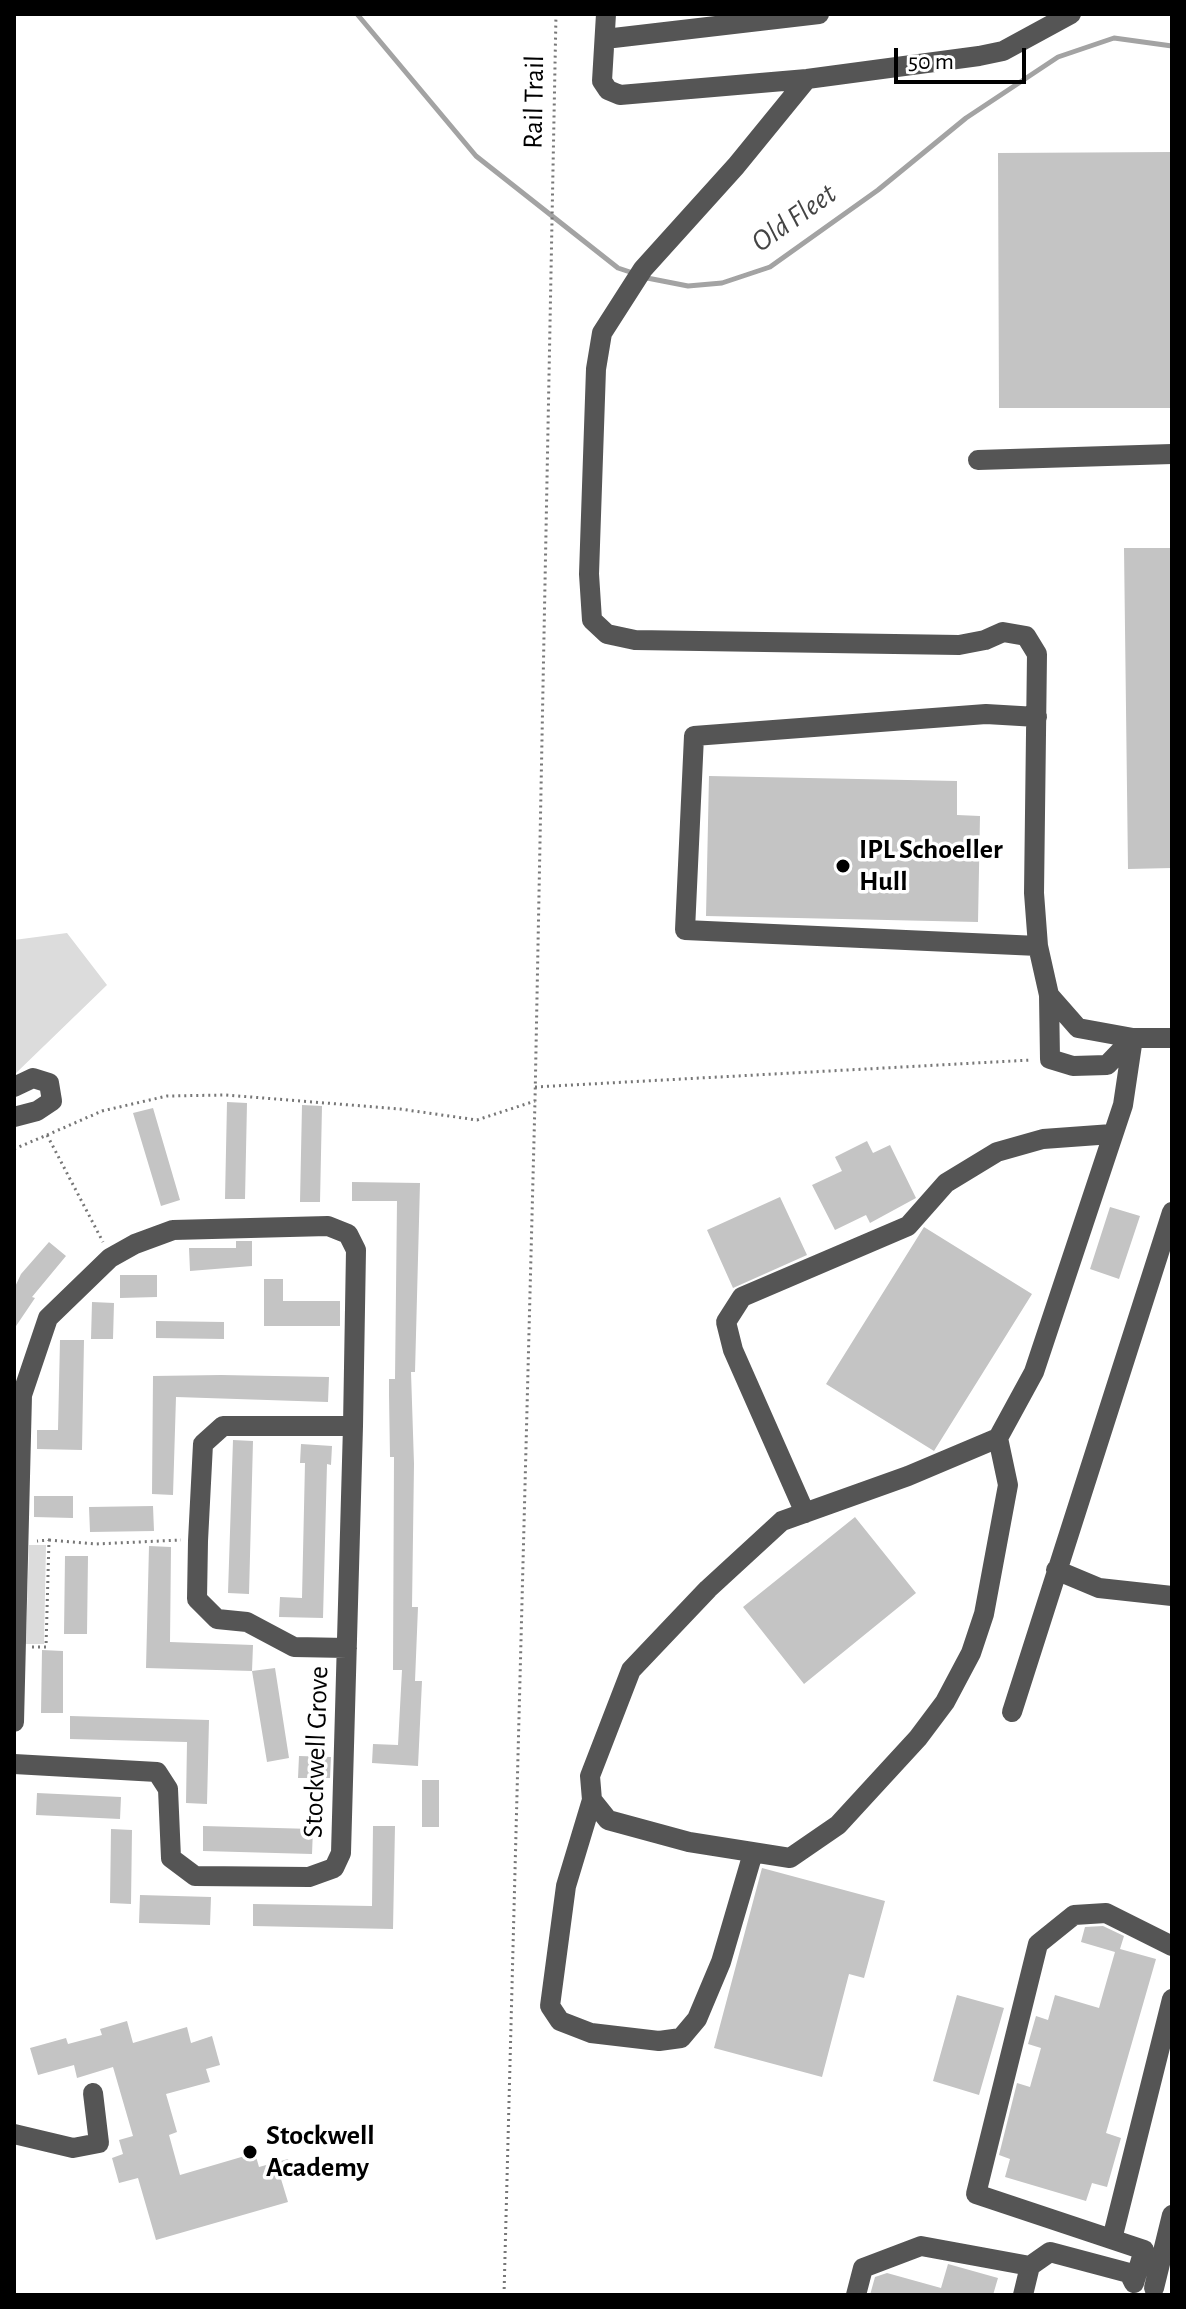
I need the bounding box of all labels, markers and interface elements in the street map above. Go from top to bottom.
scale bar [898,32,1030,82]
text: 50 m [908,50,954,74]
street label: Rail Trail [516,55,552,149]
water label: Old Fleet [744,176,844,260]
place label: IPL Schoeller Hull [859,833,1003,899]
marker: IPL Schoeller Hull [834,857,852,875]
street label: Stockwell Grove [296,1666,336,1838]
place label: Stockwell Academy [266,2119,375,2185]
marker: Stockwell Academy [241,2143,259,2161]

